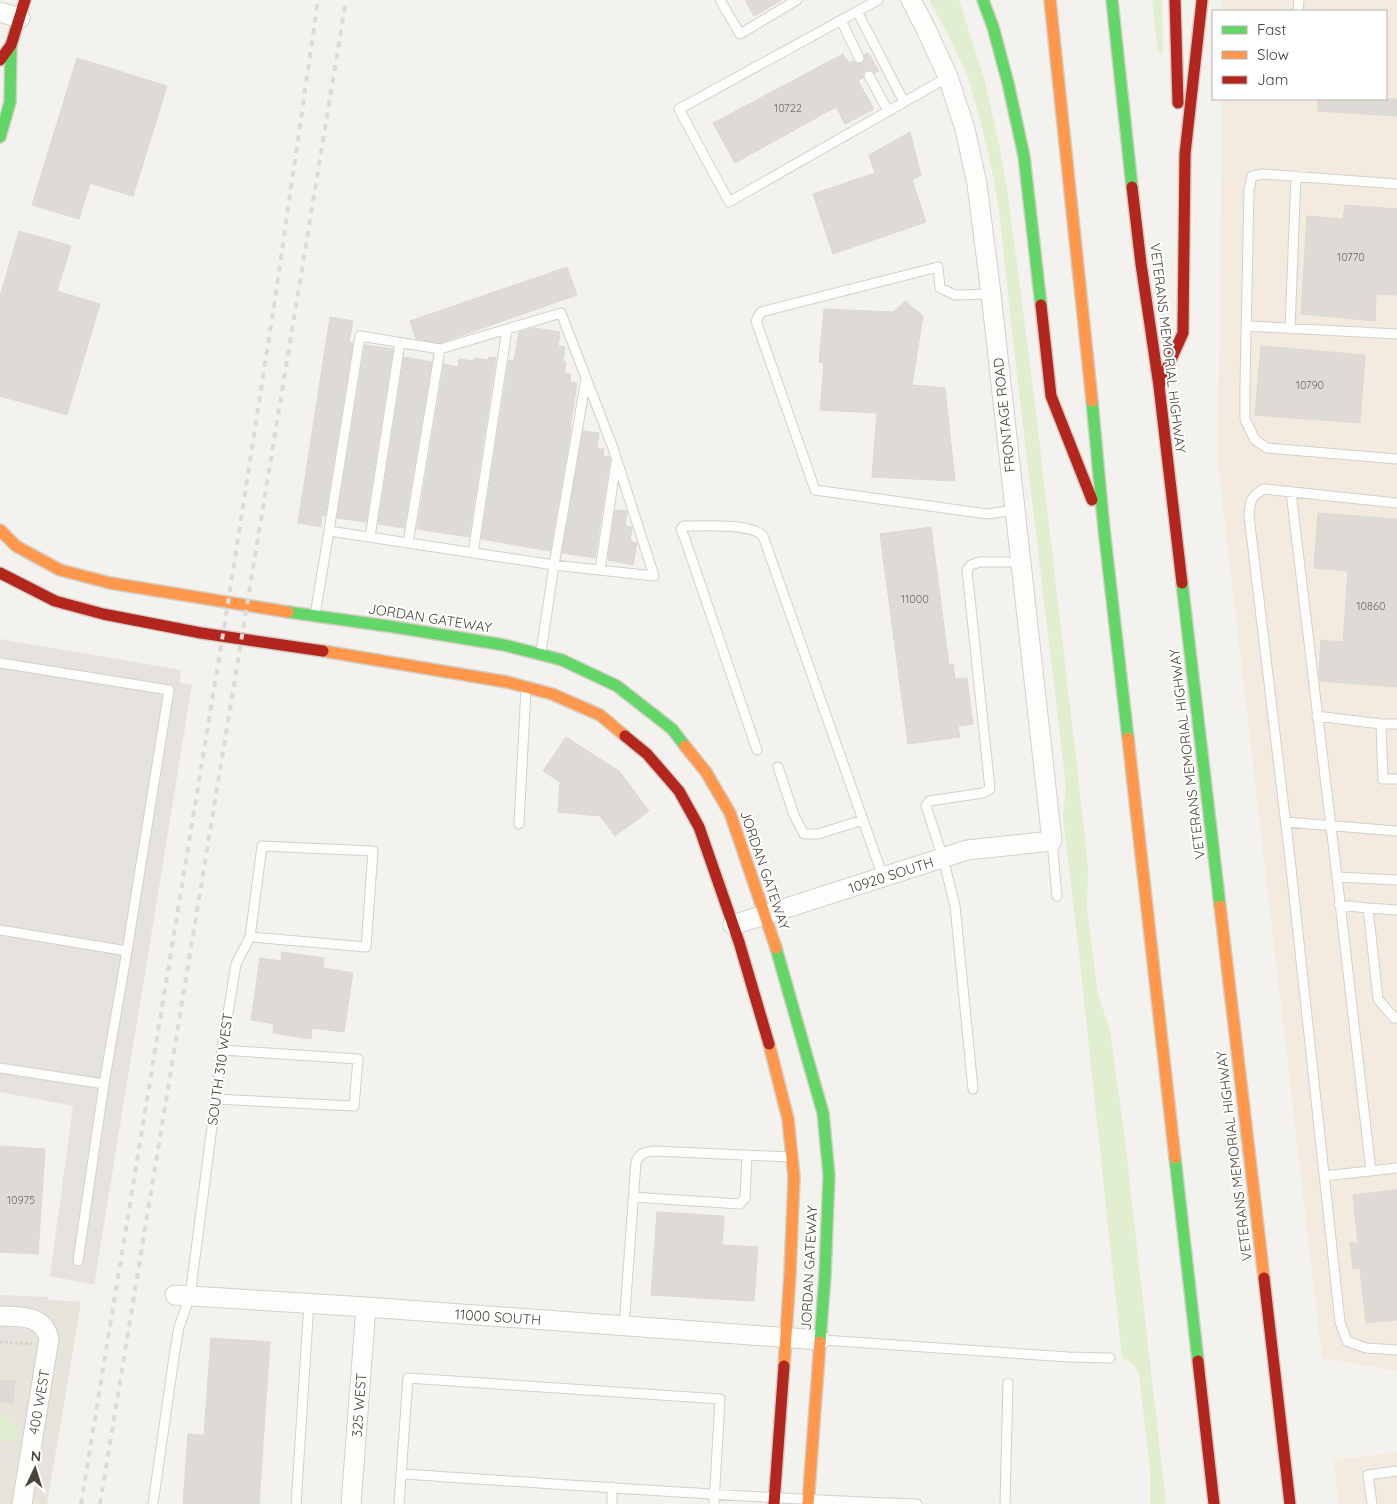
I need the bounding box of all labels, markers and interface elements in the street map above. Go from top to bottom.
legend [1212,10,1387,100]
text: Fast [1257,20,1286,39]
text: Slow [1257,45,1289,64]
text: Jam [1257,70,1288,89]
house number: 10722 [774,101,802,115]
street label: VETERANS MEMORIAL HIGHWAY [1146,242,1190,454]
house number: 10770 [1337,250,1365,264]
street label: FRONTAGE ROAD [989,357,1019,473]
house number: 10790 [1296,378,1324,392]
house number: 11000 [901,592,929,606]
street label: JORDAN GATEWAY [367,599,493,637]
house number: 10860 [1356,599,1386,613]
street label: VETERANS MEMORIAL HIGHWAY [1165,648,1209,860]
street label: JORDAN GATEWAY [736,808,794,932]
street label: 10920 SOUTH [846,853,936,897]
street label: SOUTH 310 WEST [203,1012,237,1126]
street label: VETERANS MEMORIAL HIGHWAY [1212,1050,1256,1262]
house number: 10975 [7,1193,35,1207]
street label: JORDAN GATEWAY [797,1205,821,1331]
street label: 11000 SOUTH [454,1305,542,1329]
street label: 400 WEST [24,1368,54,1436]
street label: 325 WEST [348,1372,370,1438]
north arrow [10,1444,60,1494]
text: N [30,1447,42,1465]

